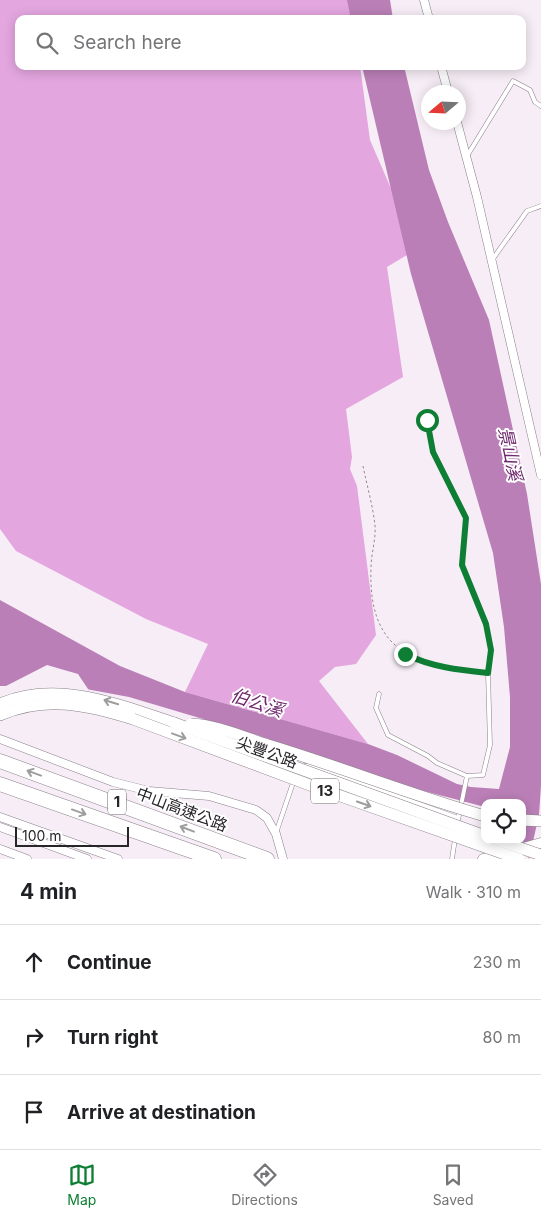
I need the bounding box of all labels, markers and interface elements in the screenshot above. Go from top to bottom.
search box [15,15,526,70]
icon: search [33,29,61,57]
text: Search here [73,31,182,54]
north arrow [421,85,466,130]
route start [416,409,439,432]
water label: 景山溪 [495,425,527,485]
route end [394,643,417,666]
water label: 伯公溪 [228,684,289,722]
one-way arrow [103,697,119,707]
one-way arrow [171,732,186,741]
street label: 尖豐公路 [234,732,300,772]
one-way arrow [27,768,43,777]
road number: 13 [311,778,339,804]
street label: 中山高速公路 [134,782,230,836]
road number: 1 [108,790,126,814]
map controls [481,799,526,844]
button: locate [481,799,526,844]
one-way arrow [356,800,372,810]
one-way arrow [71,808,86,817]
scale bar [15,824,129,847]
one-way arrow [180,824,195,833]
text: 100 m [22,827,62,844]
text: 4 min [20,879,77,904]
text: Walk · 310 m [426,882,521,902]
icon: ahead [20,948,48,976]
text: Continue [67,951,152,974]
text: 230 m [473,952,521,972]
icon: right [20,1023,48,1051]
text: Turn right [67,1026,158,1049]
text: 80 m [482,1027,521,1047]
icon: arrive [20,1098,48,1126]
text: Arrive at destination [67,1101,256,1124]
tab: Map [67,1161,96,1208]
tab: Directions [231,1161,298,1208]
tab: Saved [433,1161,474,1208]

